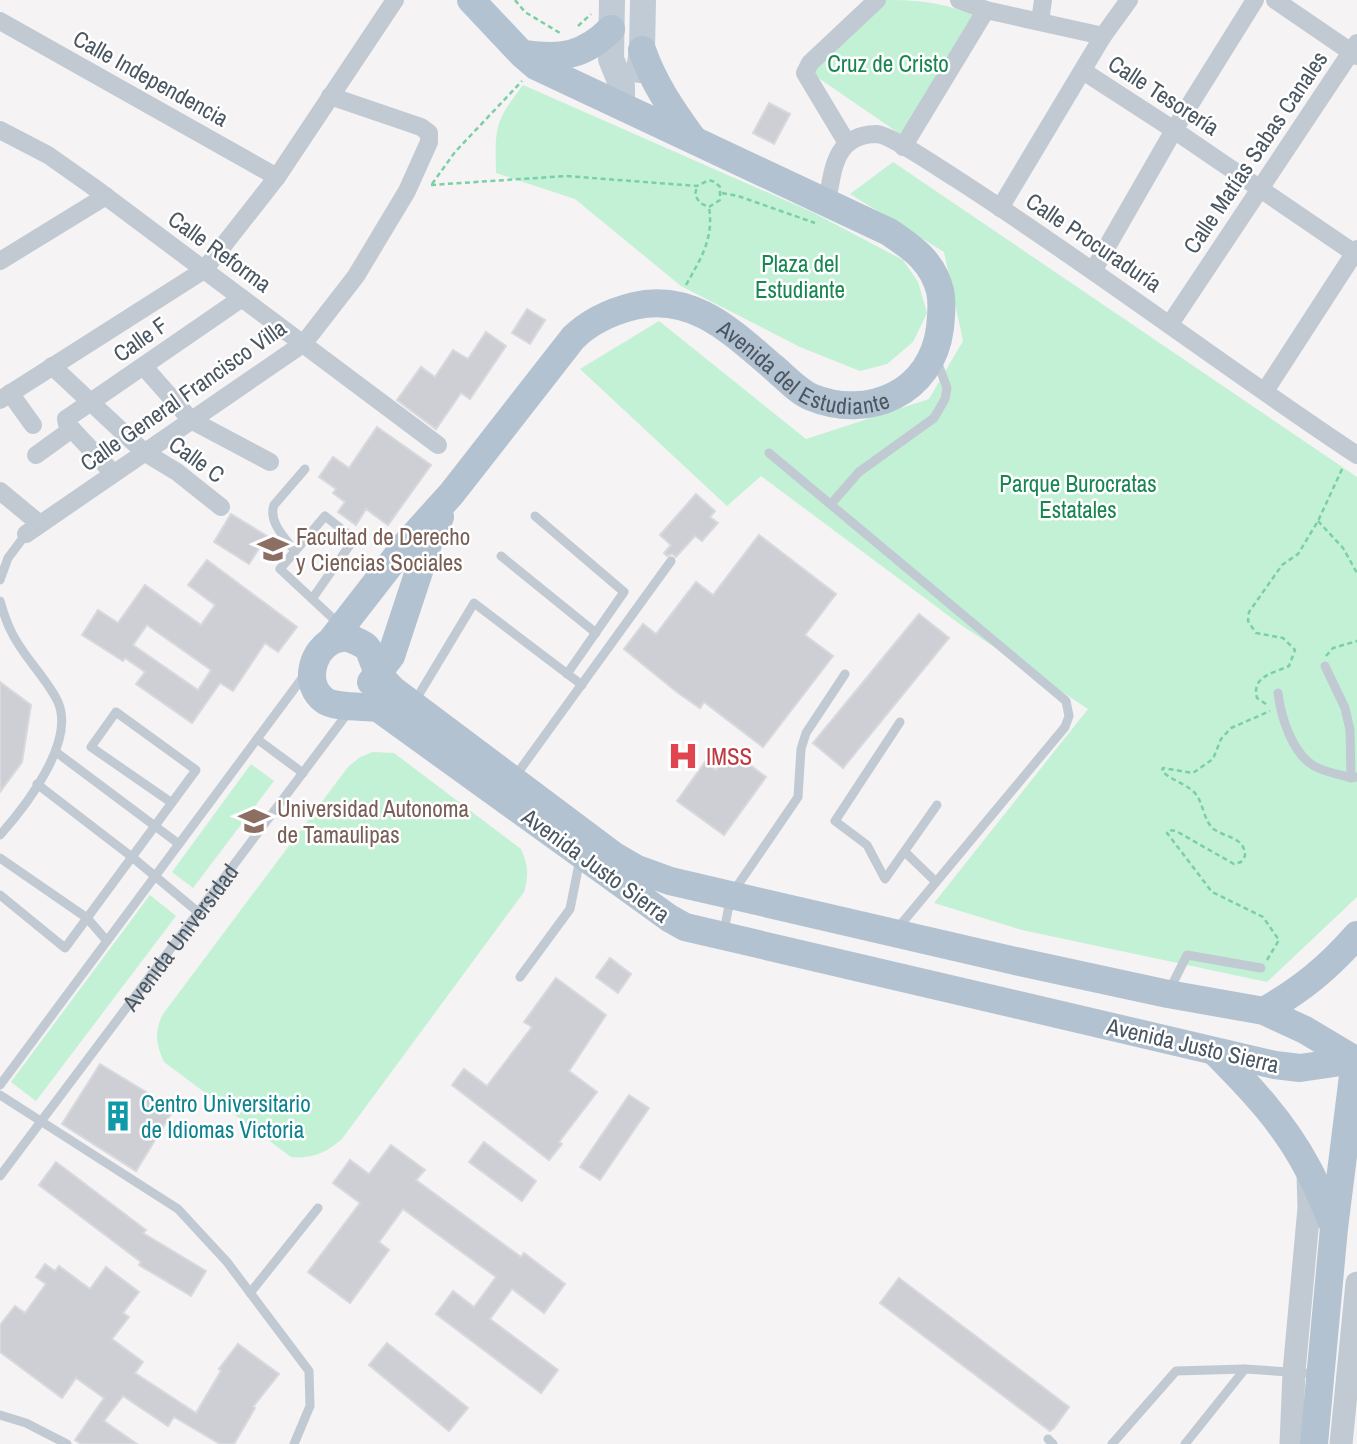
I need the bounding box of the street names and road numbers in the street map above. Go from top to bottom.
street label: Calle Independencia [68,23,235,134]
street label: Calle Matías Sabas Canales [1176,45,1334,259]
street label: Calle Tesorería [1103,48,1226,143]
street label: Calle Procuraduría [1020,185,1168,299]
street label: Calle Reforma [162,203,278,299]
street label: Calle F [107,309,173,369]
street label: Avenida del Estudiante [711,311,893,421]
street label: Calle General Francisco Villa [74,312,293,478]
street label: Calle C [163,428,231,490]
street label: Avenida Justo Sierra [515,800,677,930]
street label: Avenida Universidad [114,857,245,1017]
street label: Avenida Justo Sierra [1103,1010,1283,1080]

